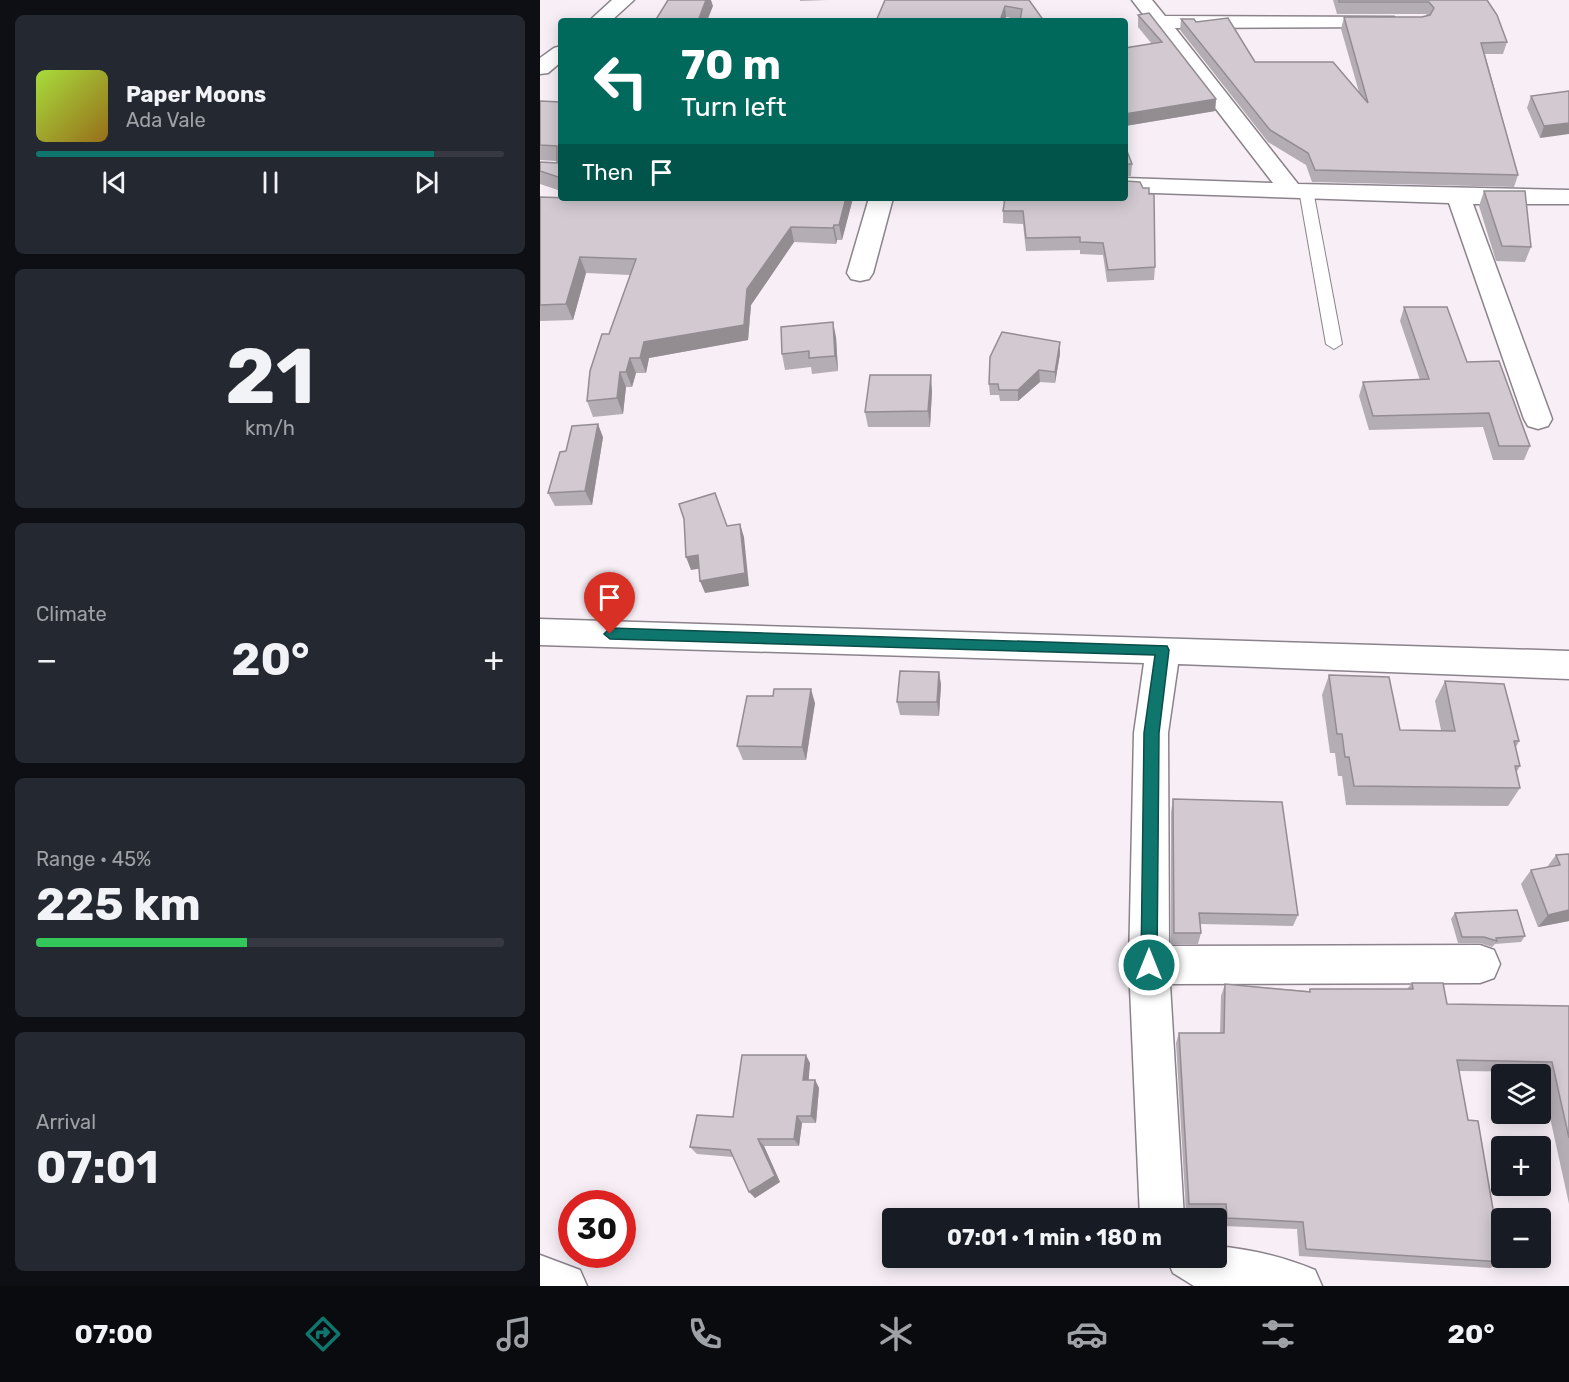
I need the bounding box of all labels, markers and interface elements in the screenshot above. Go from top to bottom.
text: 70 m [681,40,781,90]
icon: left [582,42,660,120]
text: Paper Moons [126,81,266,108]
text: Turn left [681,91,786,123]
text: Ada Vale [126,108,206,132]
icon: arrive [645,156,678,189]
text: Then [582,159,633,186]
icon: previous [98,166,131,199]
icon: pause [254,166,287,199]
icon: next [410,166,443,199]
text: 21 [225,330,315,423]
text: km/h [245,416,295,440]
pin [584,572,635,634]
icon: arrive [593,581,626,614]
text: Climate [36,602,107,626]
text: 20° [231,633,310,686]
text: − [36,640,57,679]
text: + [483,640,504,679]
text: Range · 45% [36,847,151,871]
text: 225 km [36,878,201,931]
position arrow [1117,933,1181,997]
map controls [1491,1064,1551,1268]
button: layers [1491,1064,1551,1124]
text: Arrival [36,1110,96,1134]
button: + [1491,1136,1551,1196]
text: 07:01 [36,1141,159,1194]
speed limit sign: 30 [558,1190,636,1268]
button: − [1491,1208,1551,1268]
text: 07:01 · 1 min · 180 m [947,1224,1162,1251]
icon: directions [302,1313,344,1355]
icon: music [493,1313,535,1355]
icon: phone [684,1313,726,1355]
icon: climate [875,1313,917,1355]
icon: car [1066,1313,1108,1355]
icon: filters [1257,1313,1299,1355]
text: 07:00 [74,1318,153,1350]
text: 20° [1447,1318,1494,1350]

